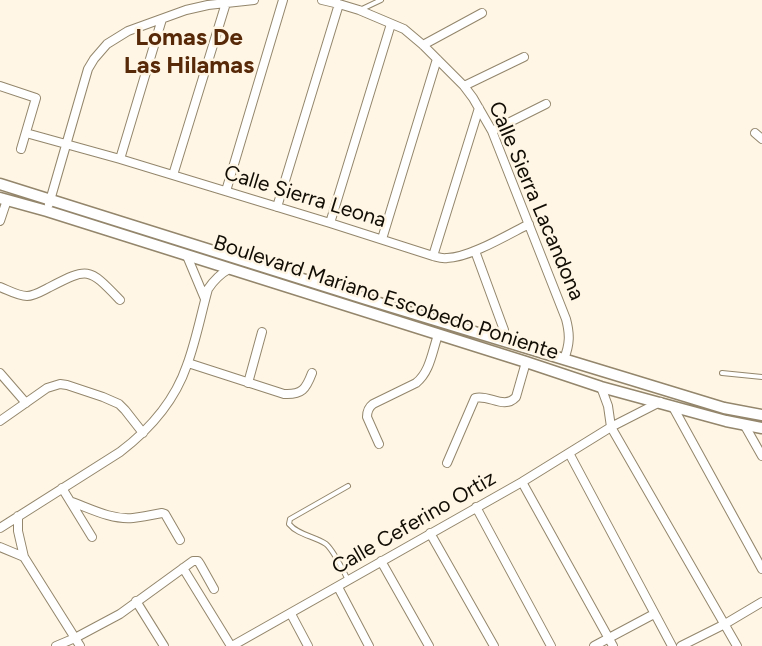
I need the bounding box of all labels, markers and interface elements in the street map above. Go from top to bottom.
district label: Lomas De Las Hilamas [124,24,254,80]
street label: Calle Sierra Lacandona [483,98,589,304]
street label: Calle Sierra Leona [221,160,389,234]
street label: Boulevard Mariano Escobedo Poniente [210,230,562,366]
street label: Calle Ceferino Ortiz [328,466,500,580]

